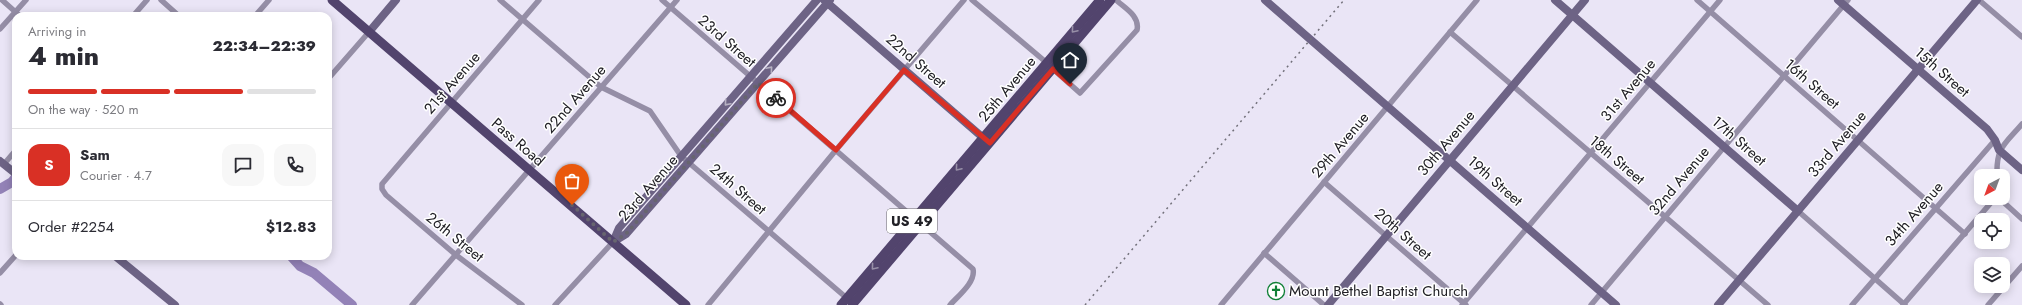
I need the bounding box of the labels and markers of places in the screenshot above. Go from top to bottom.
pin [1053,43,1087,84]
pin [555,164,589,205]
place label: Mount Bethel Baptist Church [1289,280,1468,302]
church icon: Mount Bethel Baptist Church [1266,281,1286,301]

